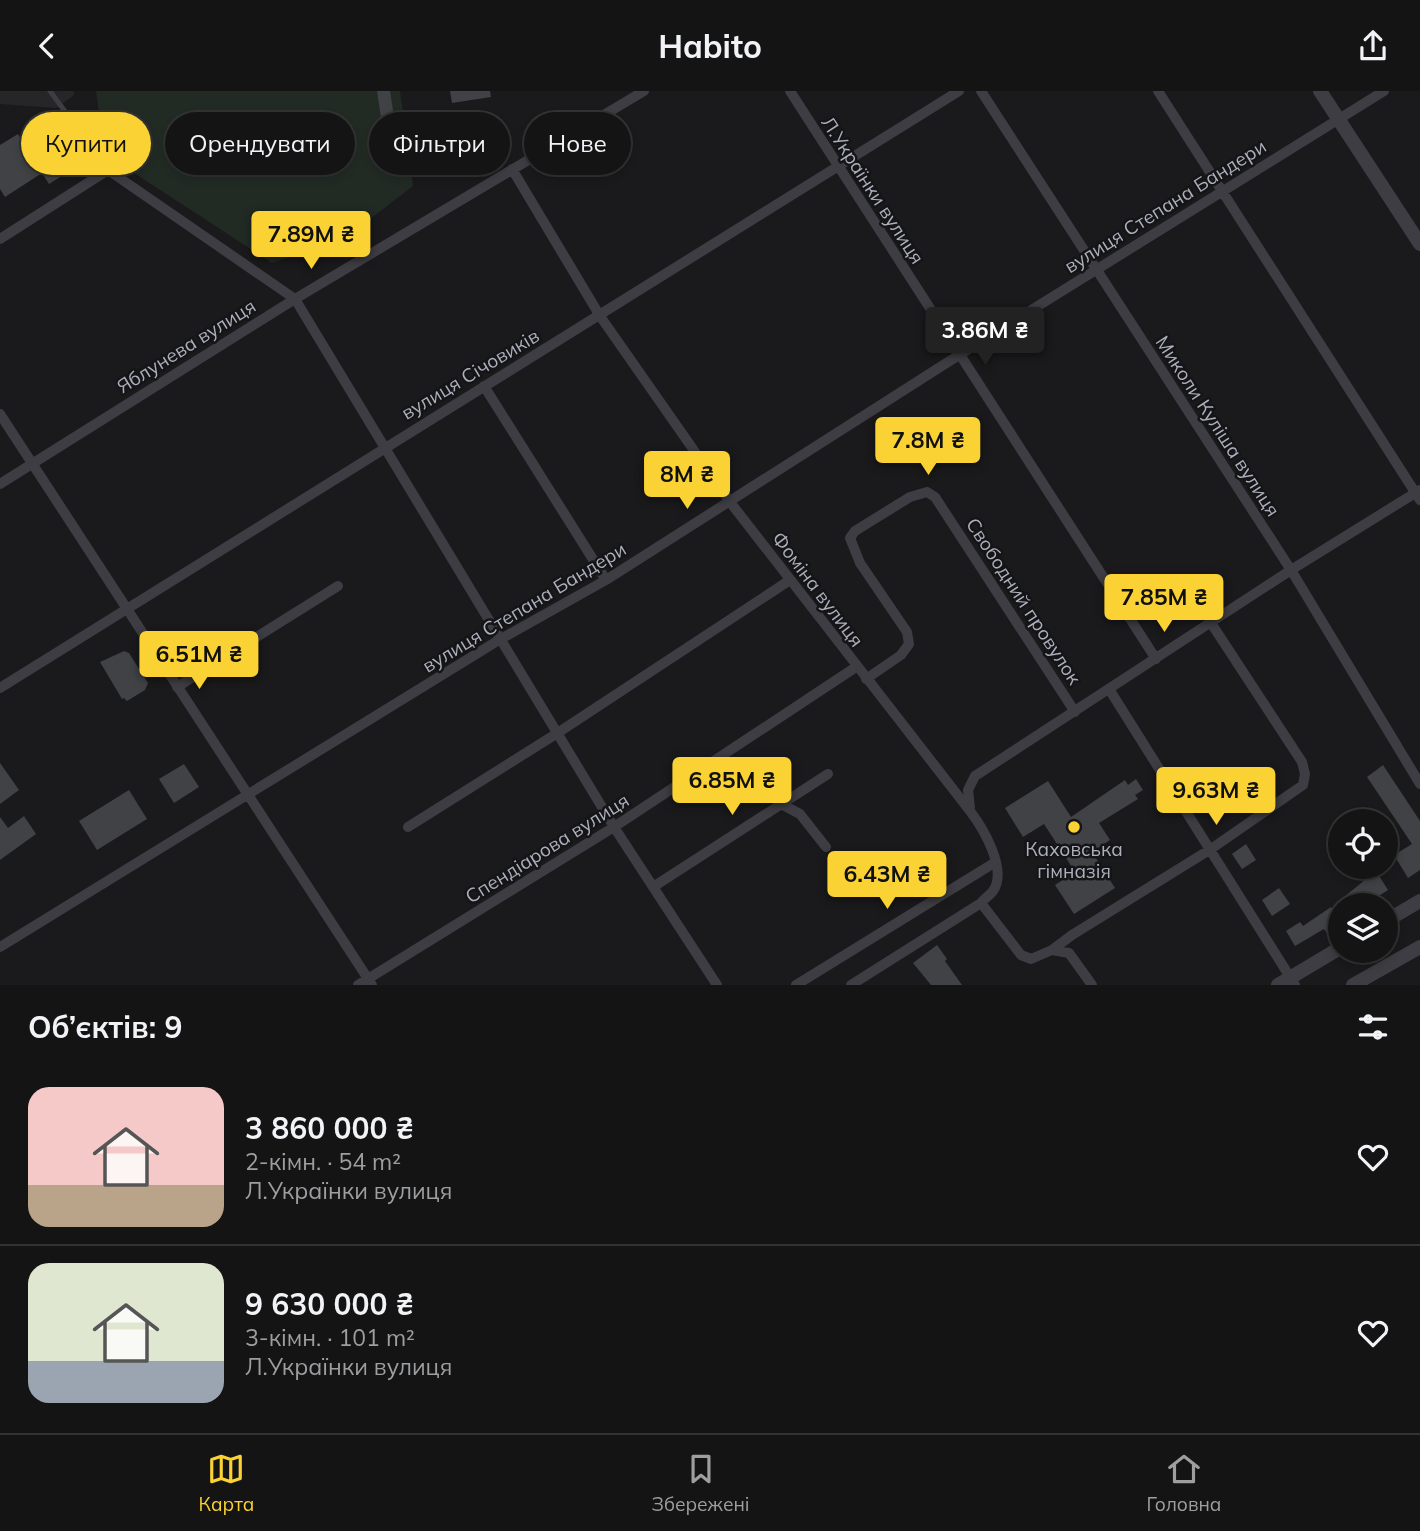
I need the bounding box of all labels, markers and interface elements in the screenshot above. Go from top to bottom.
text: Habito [658,26,762,66]
icon: back [28,27,66,65]
icon: share [1354,27,1392,65]
chip: Купити [21,112,151,175]
chip: Орендувати [165,112,355,175]
chip: Фільтри [369,112,510,175]
chip: Нове [524,112,631,175]
street label: Л.Українки вулиця [816,112,930,268]
street label: вулиця Степана Бандери [1060,134,1270,278]
pin: 7.89M ₴ [246,211,376,271]
text: 7.89M ₴ [267,219,355,248]
street label: Яблунева вулиця [112,294,260,398]
pin: 3.86M ₴ [920,307,1050,367]
text: 3.86M ₴ [941,315,1029,344]
street label: вулиця Січовиків [397,323,543,425]
street label: Миколи Куліша вулиця [1151,331,1285,521]
pin: 7.8M ₴ [871,417,985,477]
text: 7.8M ₴ [891,425,965,454]
pin: 8M ₴ [646,451,728,511]
text: 8M ₴ [660,459,714,488]
street label: Свободний провулок [961,513,1087,689]
street label: Фоміна вулиця [767,527,869,651]
street label: вулиця Степана Бандери [418,537,630,677]
pin: 7.85M ₴ [1099,575,1229,634]
text: 7.85M ₴ [1120,582,1208,611]
pin: 6.51M ₴ [134,631,264,691]
text: 6.51M ₴ [155,639,243,668]
pin: 6.85M ₴ [667,757,797,817]
text: 6.85M ₴ [688,765,776,794]
pin: 9.63M ₴ [1151,767,1281,827]
text: 9.63M ₴ [1172,775,1260,804]
street label: Спендіарова вулиця [461,788,633,908]
map controls [1328,809,1398,963]
button: locate [1328,809,1398,879]
marker: Каховська гімназія [1066,819,1082,835]
place label: Каховська гімназія [1025,837,1123,883]
pin: 6.43M ₴ [822,851,952,911]
text: 6.43M ₴ [843,859,931,888]
button: layers [1328,893,1398,963]
text: Об’єктів: 9 [28,1008,182,1046]
icon: filters [1354,1008,1392,1046]
text: 3 860 000 ₴ [245,1109,414,1147]
icon: home [84,1115,168,1199]
icon: heart [1354,1138,1392,1176]
text: 2-кімн. · 54 m² [245,1147,401,1176]
text: Л.Українки вулиця [245,1176,452,1205]
text: 9 630 000 ₴ [245,1285,414,1323]
icon: home [84,1291,168,1375]
icon: heart [1354,1314,1392,1352]
text: 3-кімн. · 101 m² [245,1323,415,1352]
text: Л.Українки вулиця [245,1352,452,1381]
tab: Карта [199,1450,254,1516]
tab: Збережені [651,1450,750,1516]
tab: Головна [1147,1450,1221,1516]

